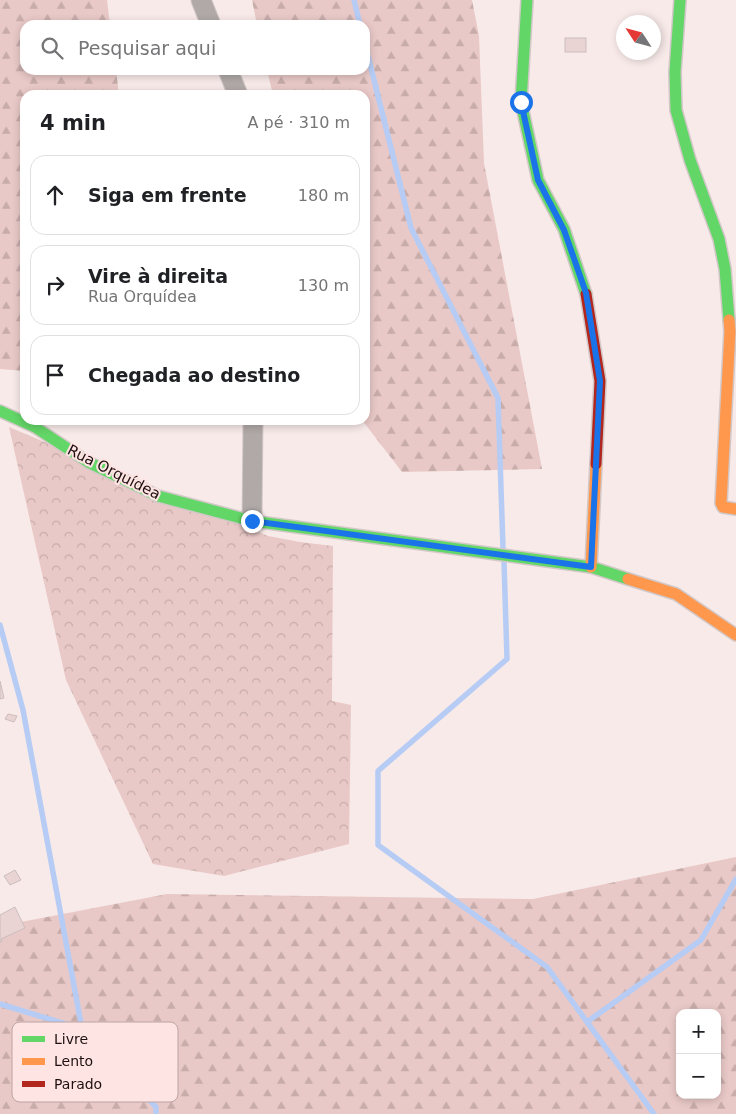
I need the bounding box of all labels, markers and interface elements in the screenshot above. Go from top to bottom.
north arrow [616,15,661,60]
search box [20,20,370,75]
icon: search [38,34,66,62]
text: Pesquisar aqui [78,37,216,59]
route start [510,91,533,114]
text: 4 min [40,111,106,135]
text: A pé · 310 m [248,113,350,132]
icon: ahead [41,181,69,209]
text: Siga em frente [88,184,247,206]
text: 180 m [298,186,349,205]
text: Vire à direita [88,265,228,287]
icon: right [41,271,69,299]
text: 130 m [298,276,349,295]
text: Rua Orquídea [88,287,197,306]
icon: arrive [41,361,69,389]
text: Chegada ao destino [88,364,300,386]
street label: Rua Orquídea [64,441,164,503]
route end [241,510,264,533]
map controls [676,1009,721,1099]
button: + [676,1009,721,1054]
legend [12,1022,178,1102]
text: Livre [54,1031,88,1047]
text: Lento [54,1053,93,1069]
button: − [676,1054,721,1099]
text: Parado [54,1076,102,1092]

